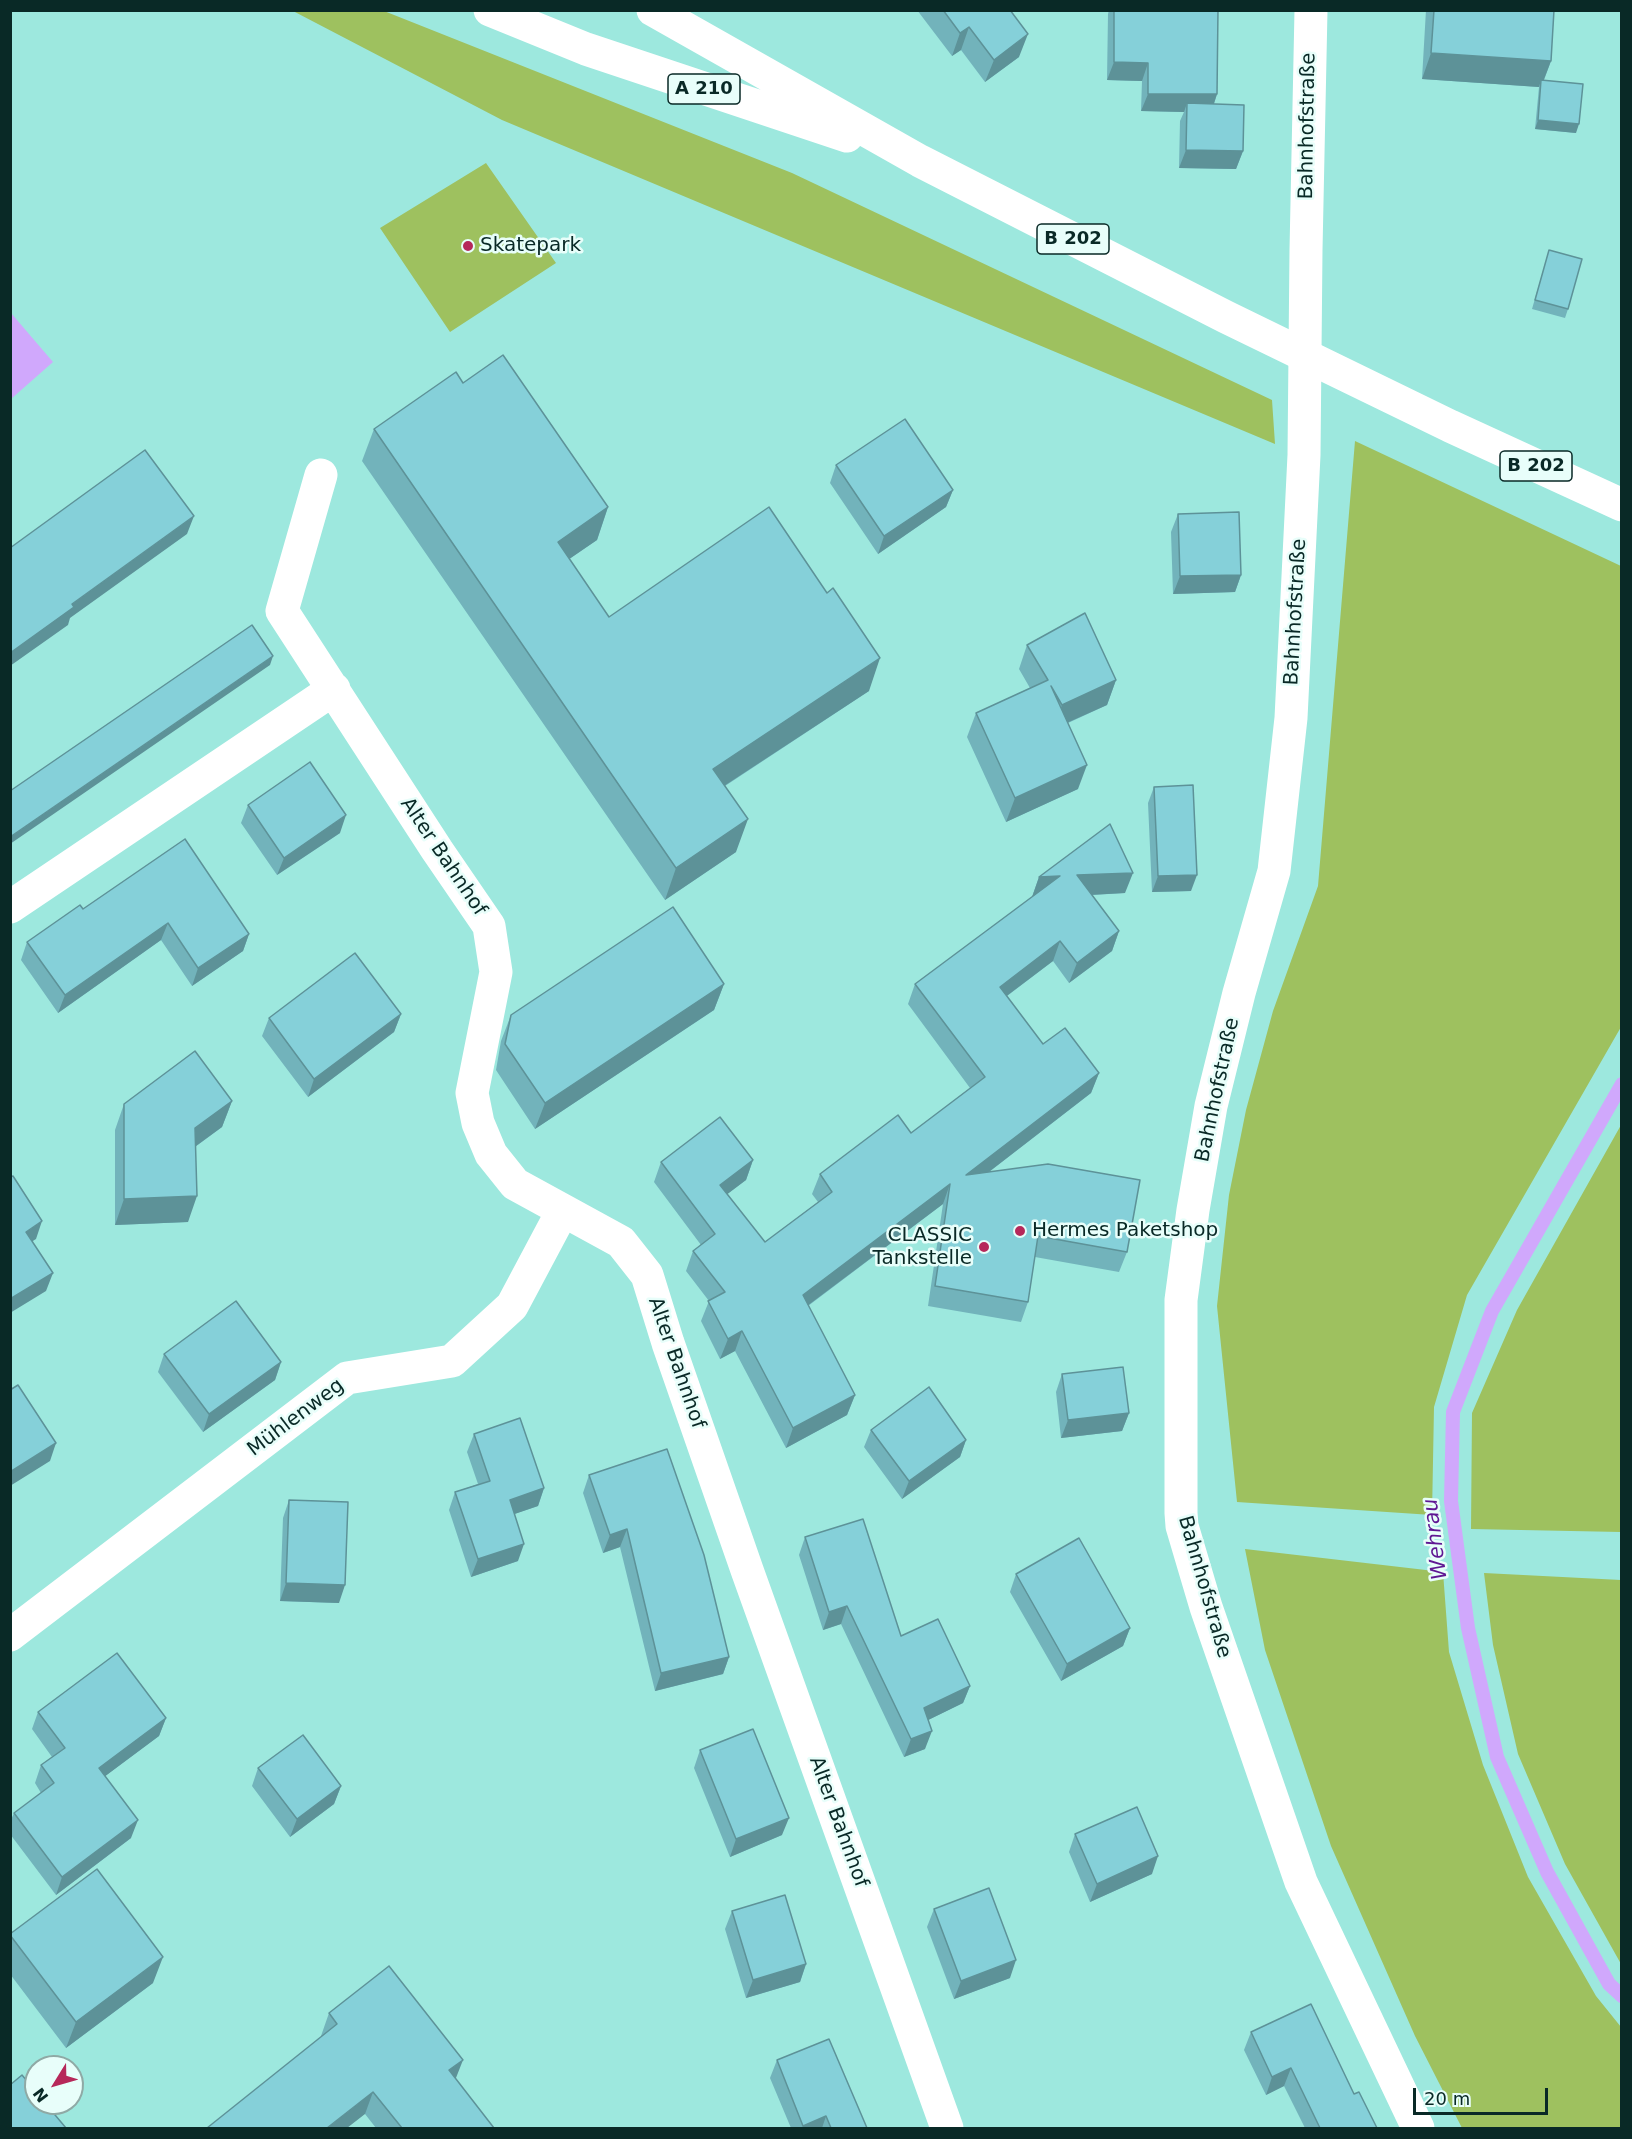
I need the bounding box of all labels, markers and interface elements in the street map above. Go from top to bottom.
street label: Bahnhofstraße [1295,52,1321,200]
road number: A 210 [668,74,740,104]
road number: B 202 [1037,224,1109,254]
place label: Skatepark [480,234,581,258]
marker: Skatepark [461,239,475,253]
road number: B 202 [1500,451,1572,481]
street label: Bahnhofstraße [1280,538,1312,686]
street label: Alter Bahnhof [395,793,491,921]
street label: Bahnhofstraße [1191,1016,1245,1164]
place label: Hermes Paketshop [1032,1219,1218,1243]
place label: CLASSIC Tankstelle [873,1224,972,1271]
marker: Hermes Paketshop [1013,1224,1027,1238]
marker: CLASSIC Tankstelle [977,1240,991,1254]
street label: Alter Bahnhof [642,1294,710,1432]
street label: Mühlenweg [243,1374,349,1462]
water label: Wehrau [1419,1497,1453,1581]
street label: Bahnhofstraße [1172,1513,1236,1661]
street label: Alter Bahnhof [803,1753,873,1891]
north arrow [24,2055,84,2115]
scale bar [1416,2076,1551,2114]
text: N [29,2084,52,2106]
text: 20 m [1424,2088,1470,2109]

